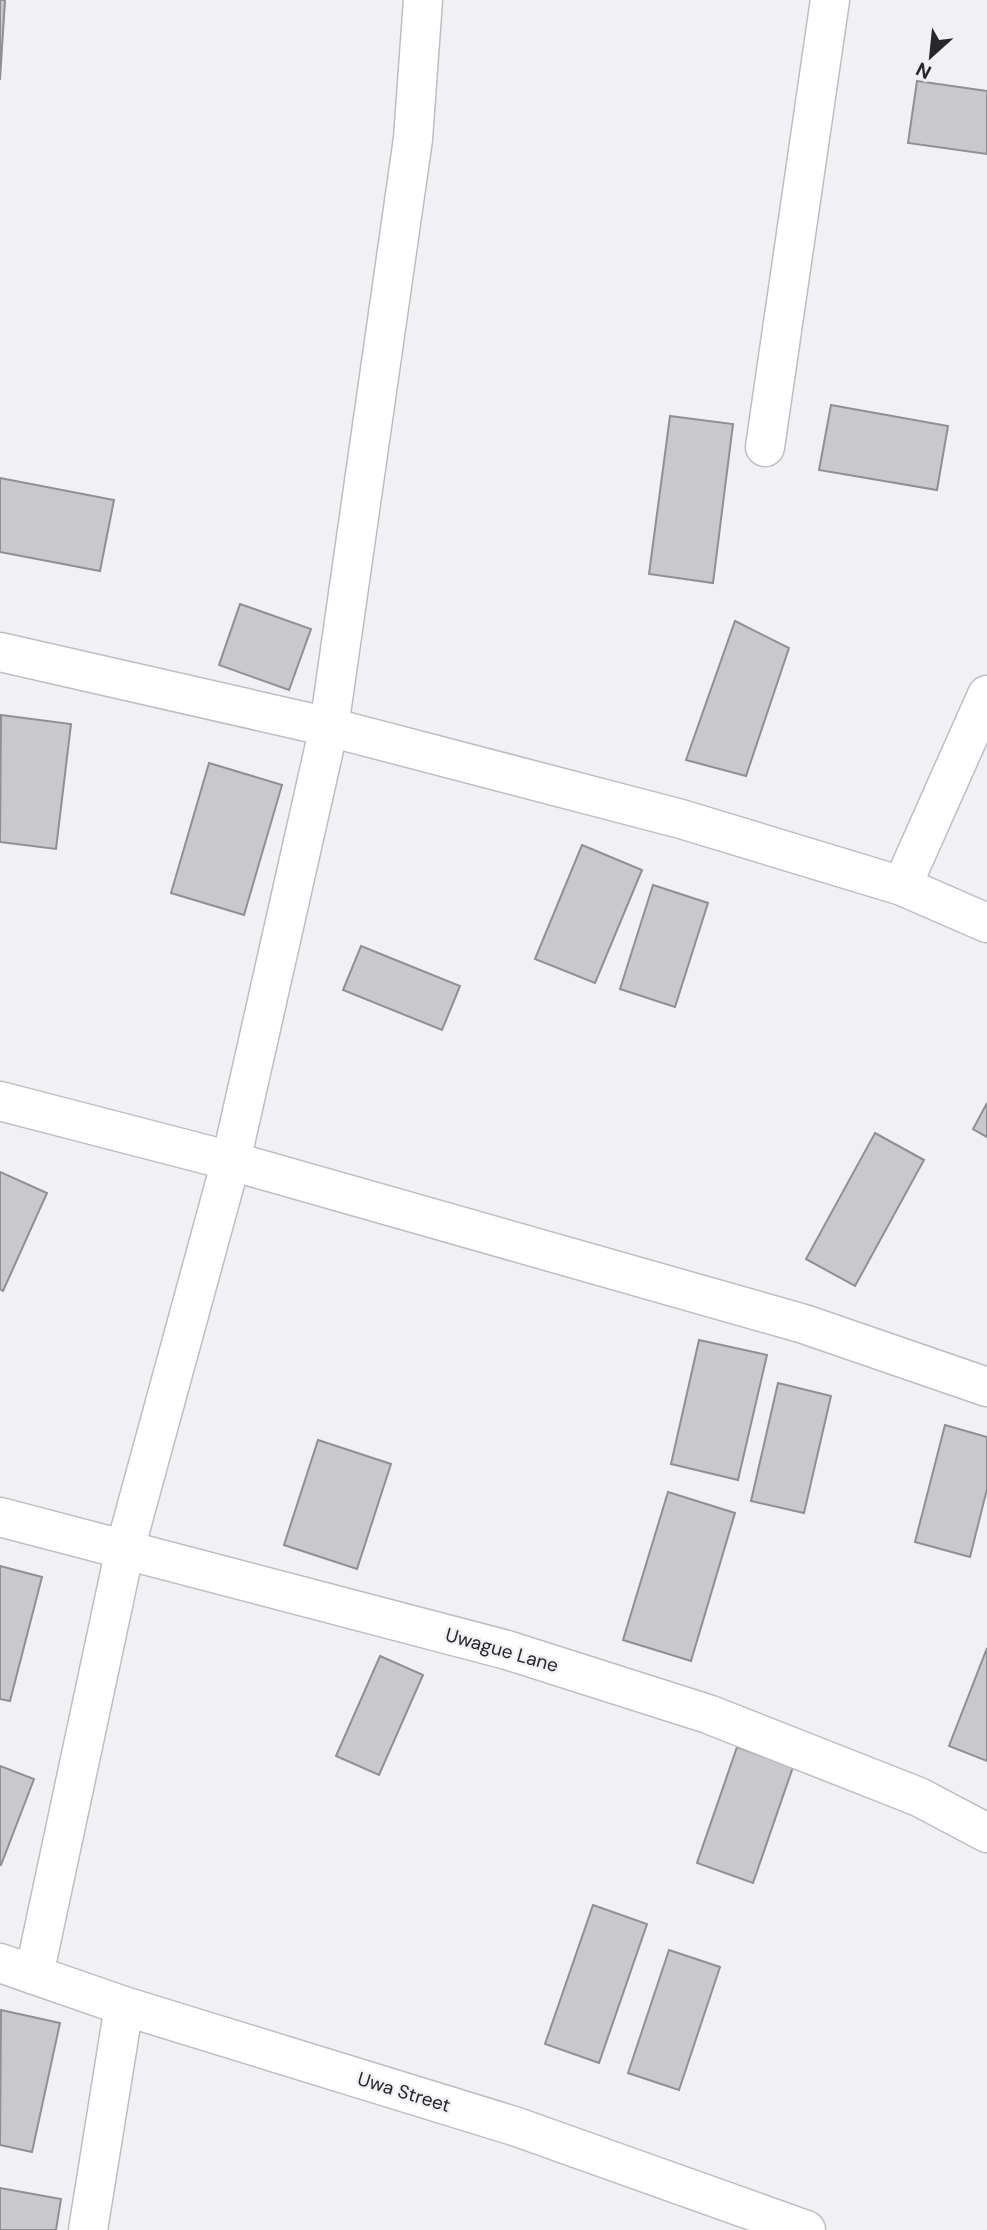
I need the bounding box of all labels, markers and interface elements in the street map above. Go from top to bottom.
north arrow [896,21,966,91]
text: N [912,56,935,85]
street label: Uwague Lane [443,1622,561,1678]
street label: Uwa Street [355,2066,453,2118]

